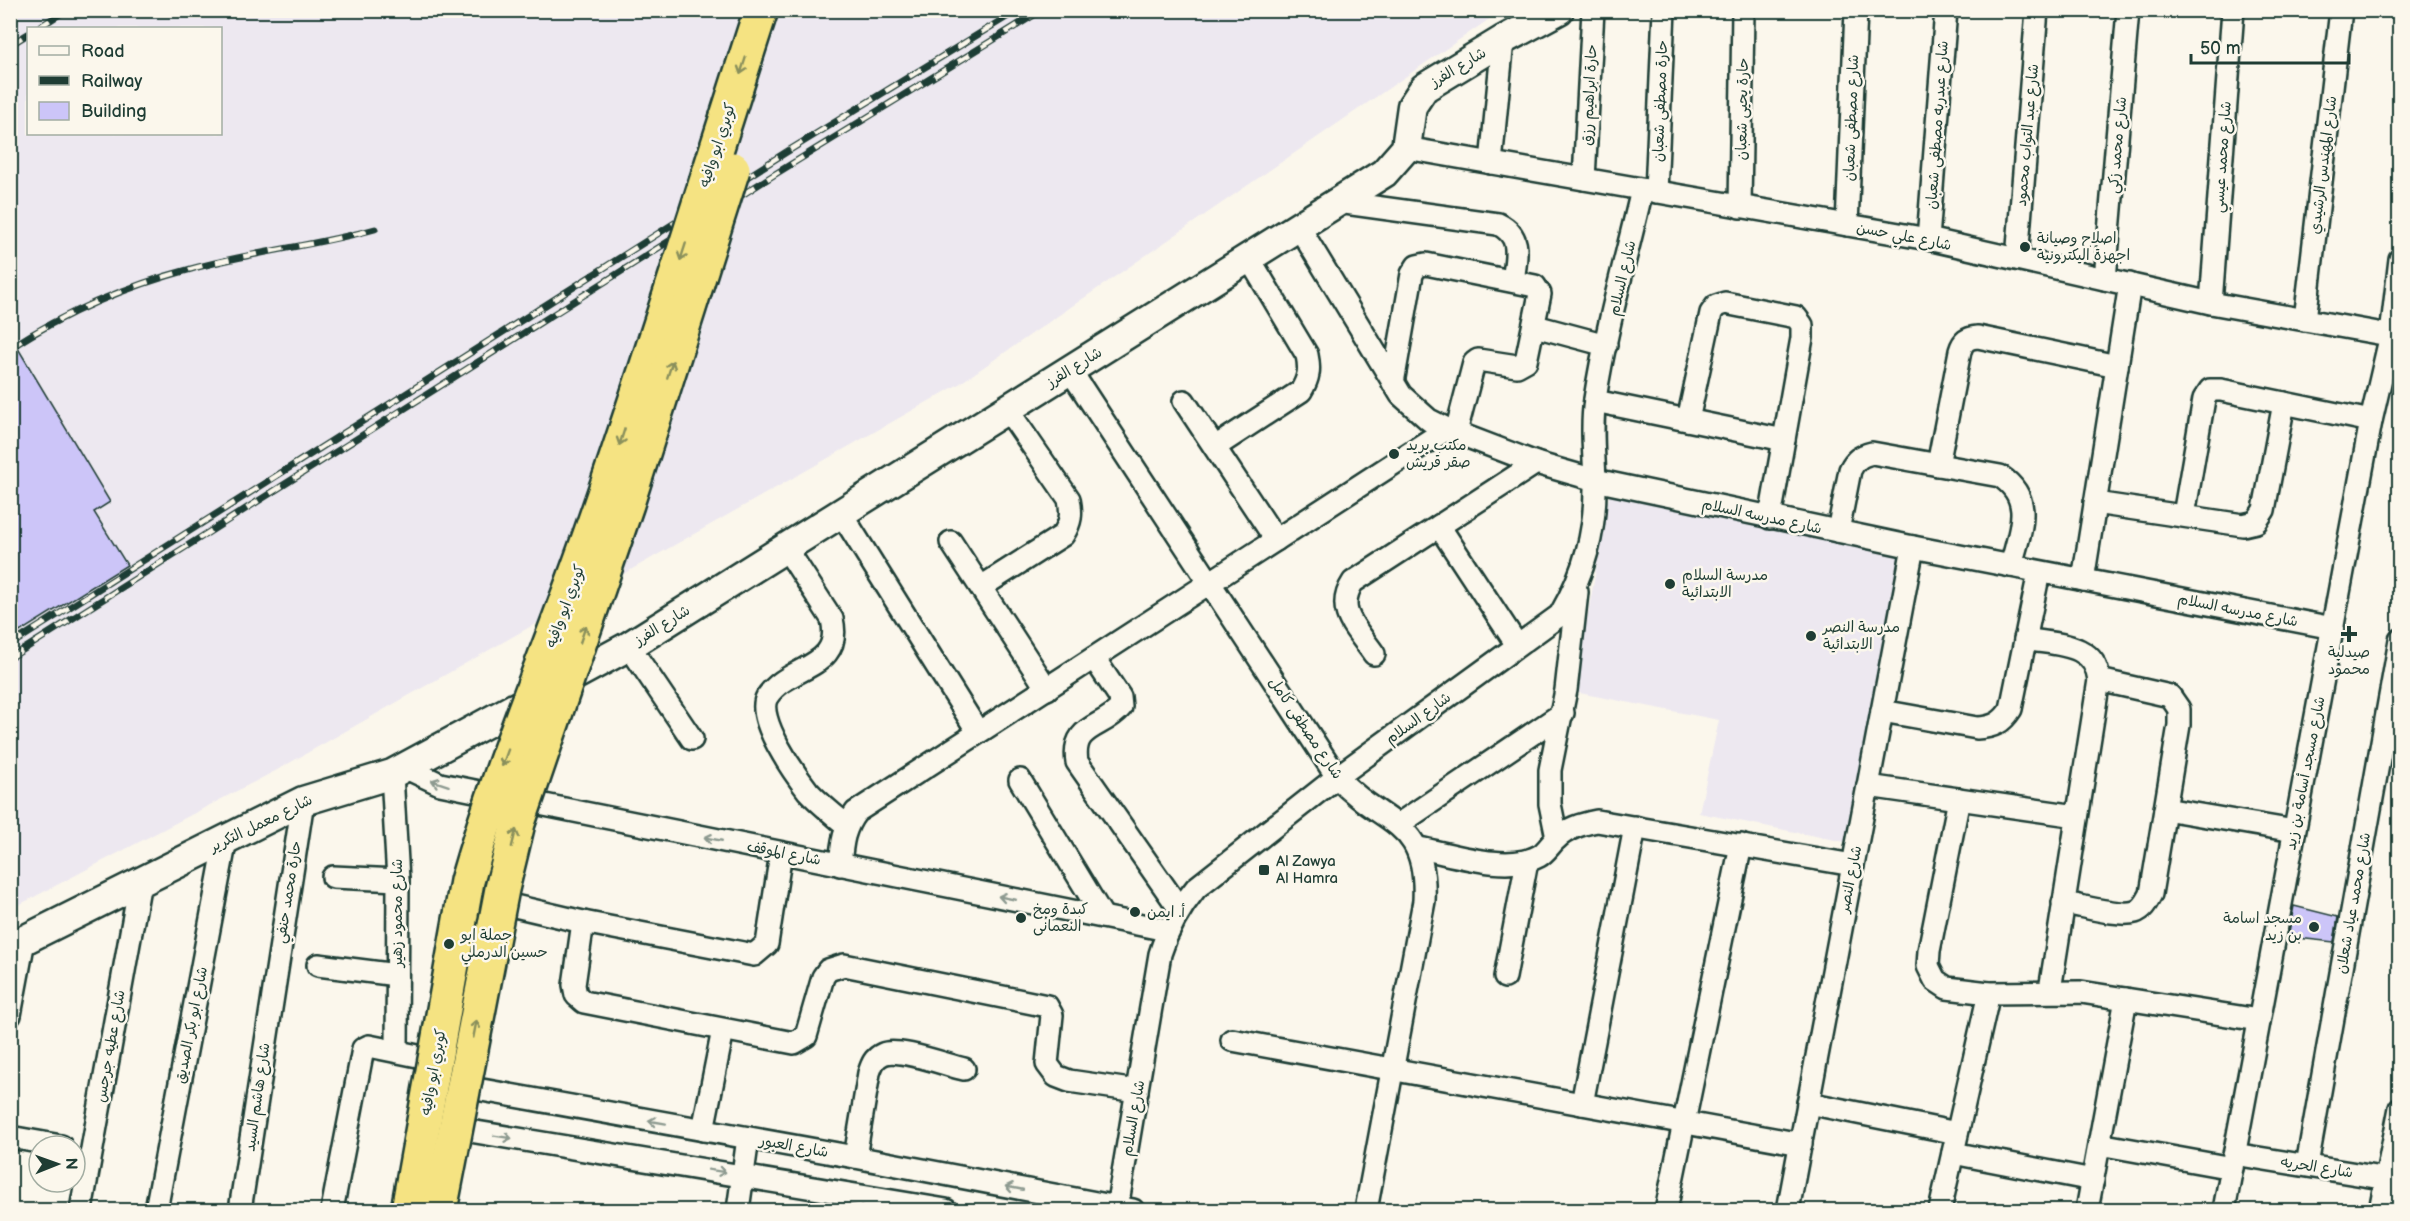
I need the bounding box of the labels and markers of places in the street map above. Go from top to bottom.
place label: اصلاح وصيانة اجهزة اليكترونية [2037,229,2130,265]
marker: اصلاح وصيانة اجهزة اليكترونية [2018,240,2032,254]
place label: مكتب بريد صقر قريش [1406,436,1471,472]
marker: مكتب بريد صقر قريش [1387,447,1401,461]
place label: مدرسة السلام الابتدائية [1682,566,1768,602]
marker: مدرسة السلام الابتدائية [1663,577,1677,591]
place label: مدرسة النصر الابتدائية [1821,618,1900,654]
marker: صيدلية محمود [2342,627,2356,641]
marker: مدرسة النصر الابتدائية [1804,629,1818,643]
place label: صيدلية محمود [2328,643,2370,679]
place label: Al Zawya Al Hamra [1276,852,1338,888]
marker: Al Zawya Al Hamra [1257,863,1271,877]
place label: كبدة ومخ النعمانى [1033,900,1088,936]
place label: أ. ايمن [1147,903,1185,922]
marker: أ. ايمن [1128,905,1142,919]
place label: مسجد اسامة بن زيد [2223,909,2302,945]
marker: كبدة ومخ النعمانى [1014,911,1028,925]
marker: مسجد اسامة بن زيد [2307,920,2321,934]
place label: جملة ابو حسين الدرملي [460,926,548,965]
marker: جملة ابو حسين الدرملي [442,937,456,951]

